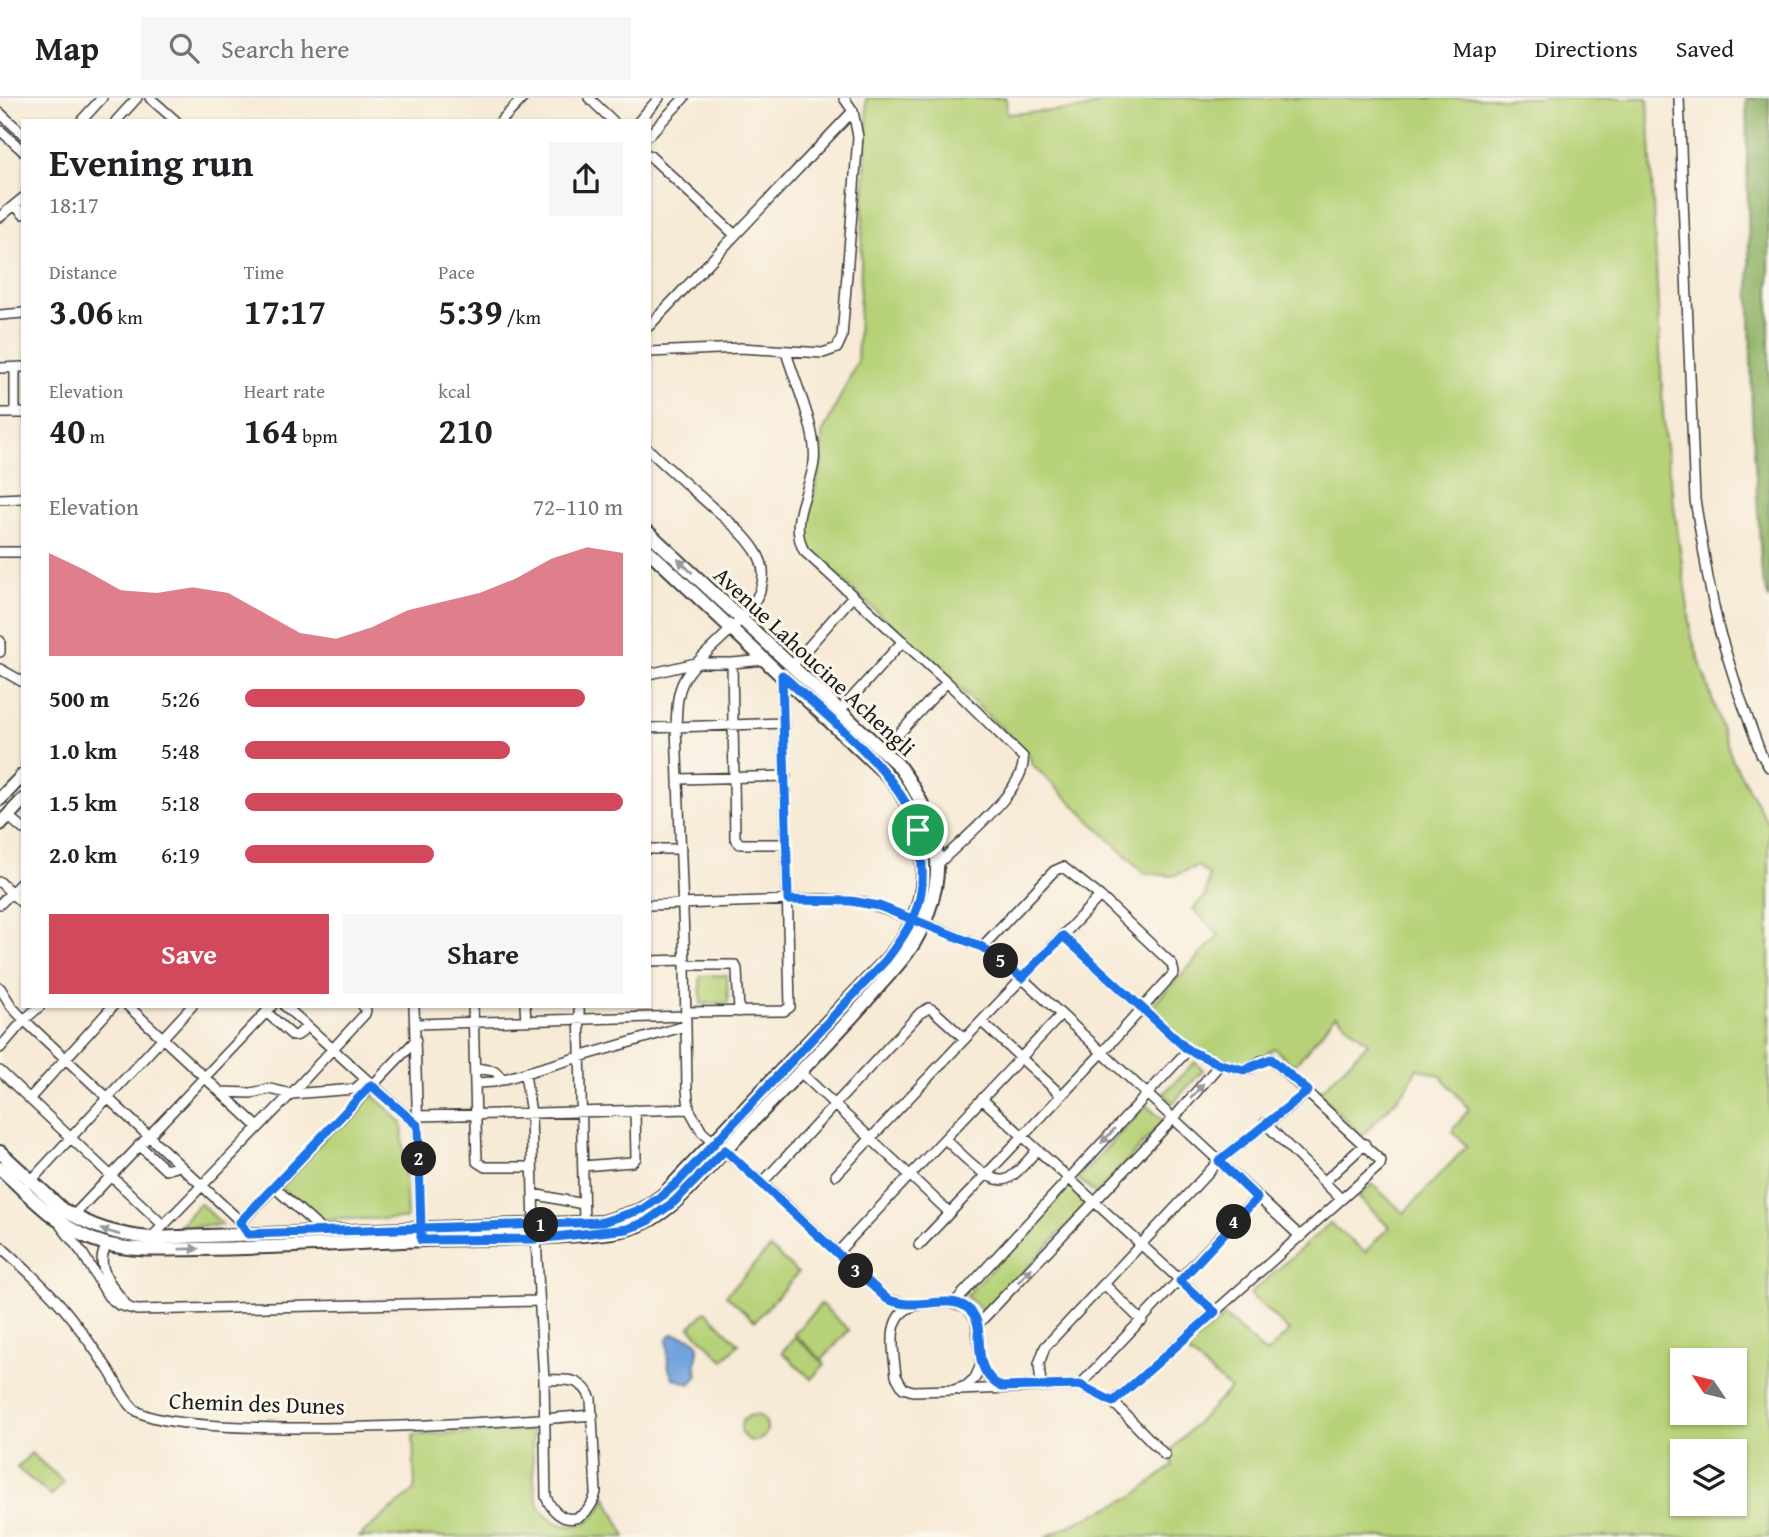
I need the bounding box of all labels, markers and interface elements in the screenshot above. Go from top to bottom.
search box [141,17,631,80]
text: Map [35,24,99,72]
icon: search [165,29,203,67]
text: Search here [221,29,349,68]
text: Map [1453,31,1497,66]
text: Directions [1535,31,1638,66]
text: Saved [1676,31,1734,66]
text: Evening run [49,134,253,190]
button: share [549,142,623,216]
text: 18:17 [49,188,99,221]
text: Distance [49,258,117,286]
text: Time [244,258,284,286]
text: Pace [438,258,475,286]
text: 3.06 [49,286,113,337]
text: 17:17 [244,286,326,337]
text: 5:39 [438,286,503,337]
text: km [113,303,143,331]
text: /km [503,303,541,331]
text: Elevation [49,377,123,405]
text: Heart rate [244,377,325,405]
text: kcal [438,377,471,405]
text: 40 [49,405,85,456]
text: 164 [244,405,298,456]
text: 210 [438,405,493,456]
text: m [85,422,105,450]
text: bpm [298,422,338,450]
text: Elevation [49,490,139,523]
text: 72–110 m [533,490,623,523]
one-way arrow [677,559,694,575]
street label: Avenue Lahoucine Achengli [707,559,923,763]
text: 500 m [49,682,110,715]
text: 5:26 [161,682,200,715]
text: 1.0 km [49,734,117,767]
text: 5:48 [161,734,200,767]
text: 1.5 km [49,786,117,819]
text: 5:18 [161,786,200,819]
pin [888,800,948,860]
icon: arrive [899,811,937,849]
text: 2.0 km [49,838,117,871]
text: 6:19 [161,838,200,871]
button: Save [49,914,329,994]
button: Share [343,914,623,994]
pin: 5 [984,944,1018,978]
text: 5 [996,946,1005,974]
one-way arrow [1189,1082,1204,1099]
one-way arrow [1101,1127,1117,1144]
pin: 2 [402,1142,436,1176]
text: 2 [414,1144,423,1172]
pin: 4 [1216,1204,1252,1240]
text: 4 [1229,1207,1238,1235]
pin: 1 [524,1208,558,1242]
text: 1 [536,1210,545,1238]
one-way arrow [99,1226,120,1236]
one-way arrow [178,1243,200,1255]
pin: 3 [838,1254,874,1288]
text: 3 [851,1256,860,1284]
one-way arrow [1017,1267,1033,1284]
north arrow [1670,1348,1746,1424]
map controls [1670,1348,1747,1516]
street label: Chemin des Dunes [169,1383,345,1423]
button: layers [1670,1439,1747,1516]

